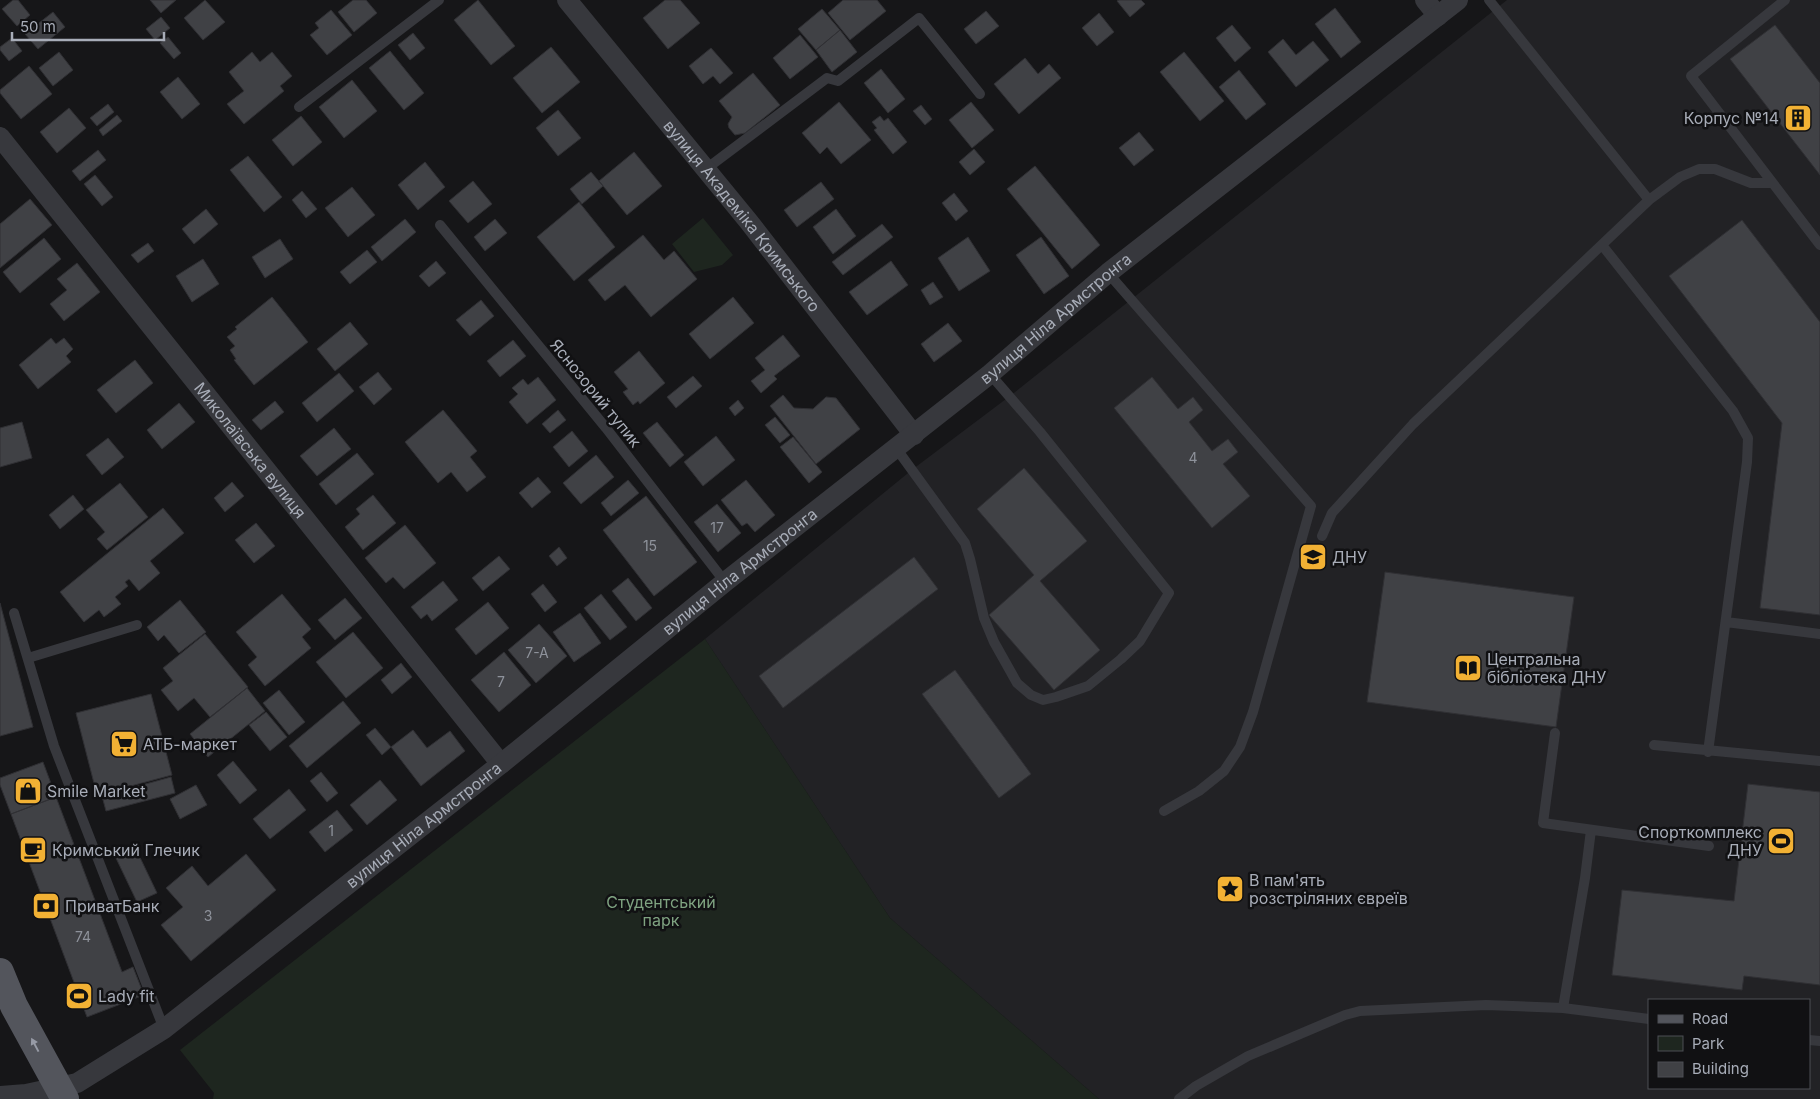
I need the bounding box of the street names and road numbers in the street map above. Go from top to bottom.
street label: вулиця Академіка Кримського [659,116,825,316]
street label: вулиця Ніла Армстронга [976,249,1135,388]
street label: Яснозорий тупик [546,335,646,451]
street label: Миколаївська вулиця [190,378,311,522]
street label: вулиця Ніла Армстронга [658,504,821,639]
street label: вулиця Ніла Армстронга [342,758,505,892]

